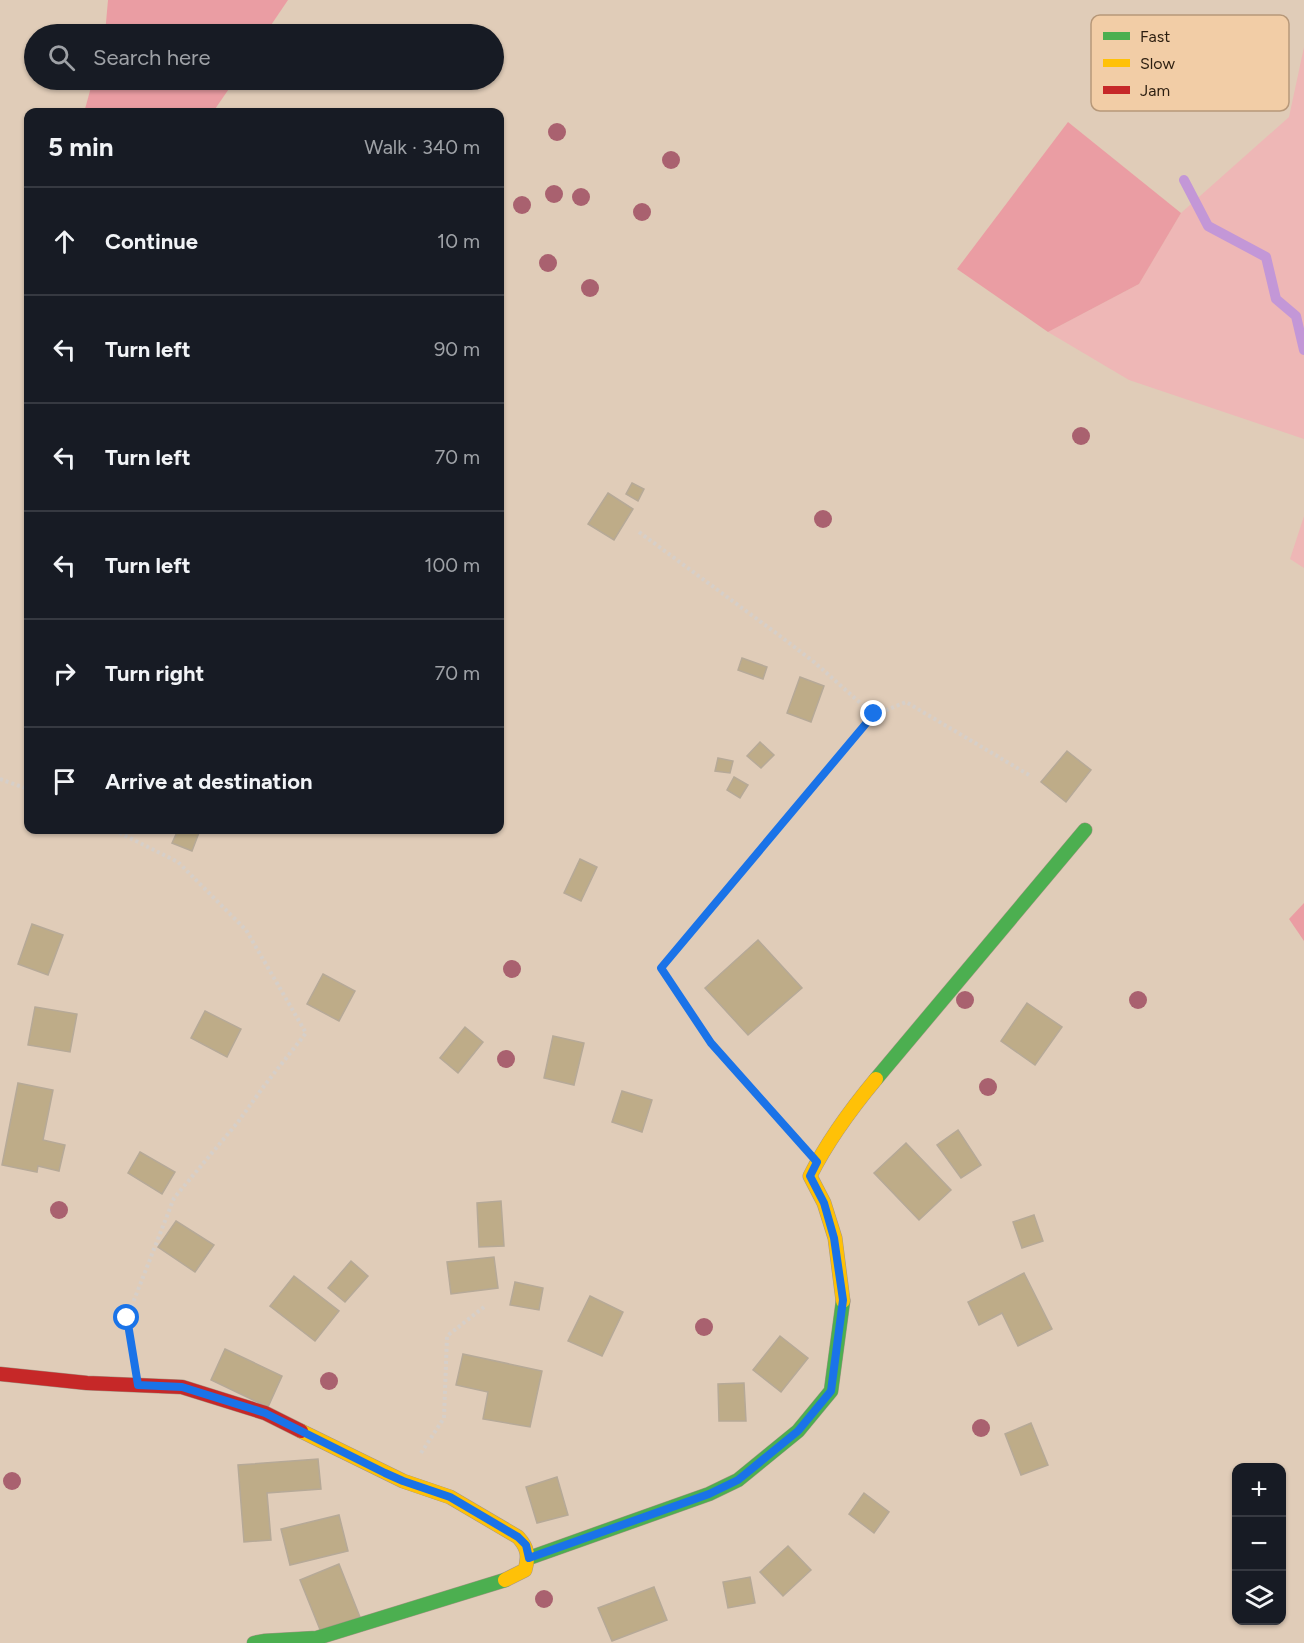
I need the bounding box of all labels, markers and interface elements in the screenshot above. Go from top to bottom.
legend [1091,15,1289,111]
search box [24,24,504,90]
text: Fast [1140,27,1170,46]
icon: search [45,41,78,74]
text: Search here [93,44,211,71]
text: Slow [1140,54,1175,73]
text: Jam [1140,81,1170,100]
text: 5 min [48,131,114,163]
text: Walk · 340 m [364,135,480,159]
icon: ahead [48,225,81,258]
text: Continue [105,228,198,255]
text: 10 m [437,229,480,253]
icon: left [48,333,81,366]
text: Turn left [105,336,191,363]
text: 90 m [434,337,480,361]
icon: left [48,441,81,474]
text: Turn left [105,444,191,471]
text: 70 m [434,445,480,469]
icon: left [48,549,81,582]
text: Turn left [105,552,191,579]
text: 100 m [424,553,480,577]
icon: right [48,657,81,690]
text: Turn right [105,660,204,687]
text: 70 m [434,661,480,685]
route end [860,700,886,726]
icon: arrive [48,765,81,798]
text: Arrive at destination [105,768,313,795]
route start [113,1304,139,1330]
map controls [1232,1463,1286,1625]
button: + [1232,1463,1286,1517]
button: − [1232,1517,1286,1571]
button: layers [1232,1571,1286,1625]

